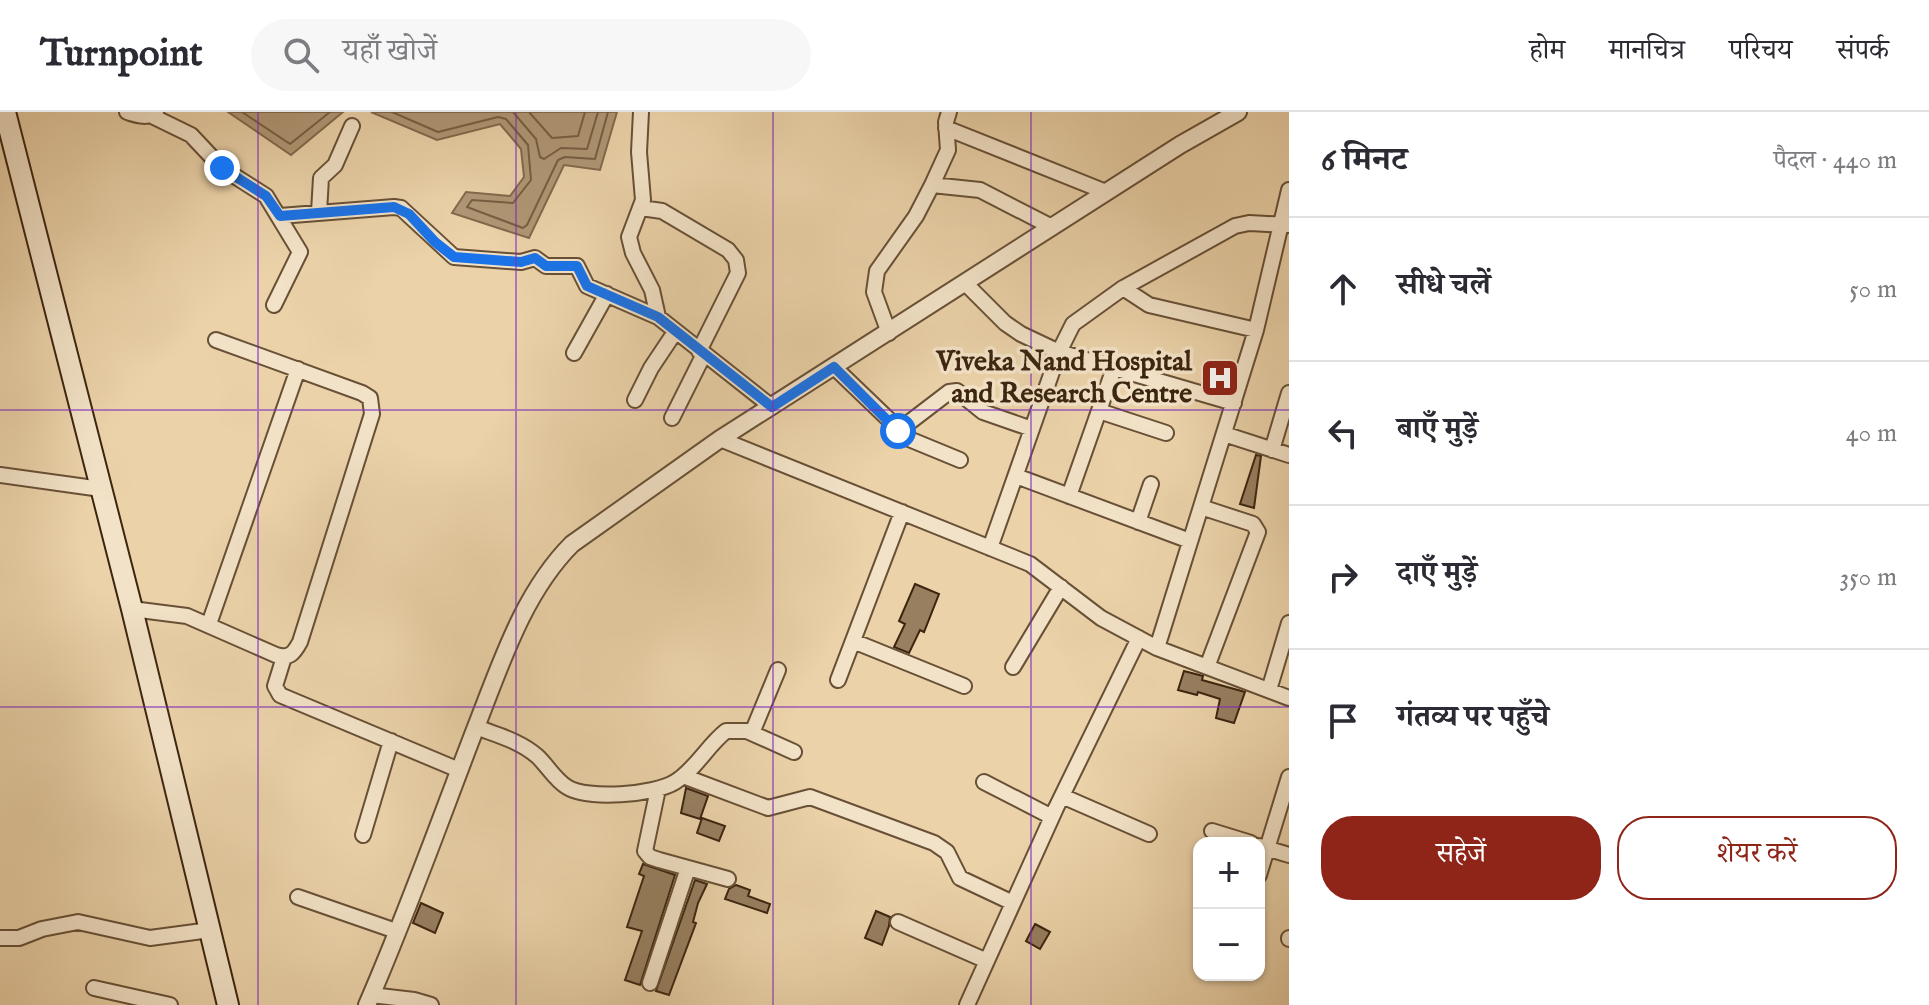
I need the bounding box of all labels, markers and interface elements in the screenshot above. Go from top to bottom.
search box [251,19,811,91]
text: Turnpoint [40,31,203,79]
icon: search [279,33,323,77]
text: यहाँ खोजें [343,33,437,71]
text: होम [1529,34,1565,69]
text: मानचित्र [1609,34,1685,69]
text: परिचय [1729,34,1792,69]
text: संपर्क [1836,34,1889,69]
text: 6 मिनट [1321,139,1407,182]
text: पैदल · 440 m [1773,144,1897,177]
route end [204,150,240,186]
icon: ahead [1321,267,1365,311]
text: सीधे चलें [1397,267,1491,305]
text: 50 m [1849,273,1897,306]
place label: Viveka Nand Hospital and Research Centre [935,345,1193,412]
hospital icon: Viveka Nand Hospital and Research Centre [1199,357,1241,399]
icon: left [1321,411,1365,455]
text: बाएँ मुड़ें [1397,411,1478,449]
route start [880,413,916,449]
text: 40 m [1846,417,1897,450]
icon: right [1321,555,1365,599]
text: दाएँ मुड़ें [1397,555,1477,593]
text: 350 m [1839,561,1897,594]
icon: arrive [1321,699,1365,743]
text: गंतव्य पर पहुँचे [1397,699,1549,737]
button: सहेजें [1321,816,1601,900]
button: शेयर करें [1617,816,1897,900]
map controls [1193,837,1265,981]
button: + [1193,837,1265,909]
button: − [1193,909,1265,981]

